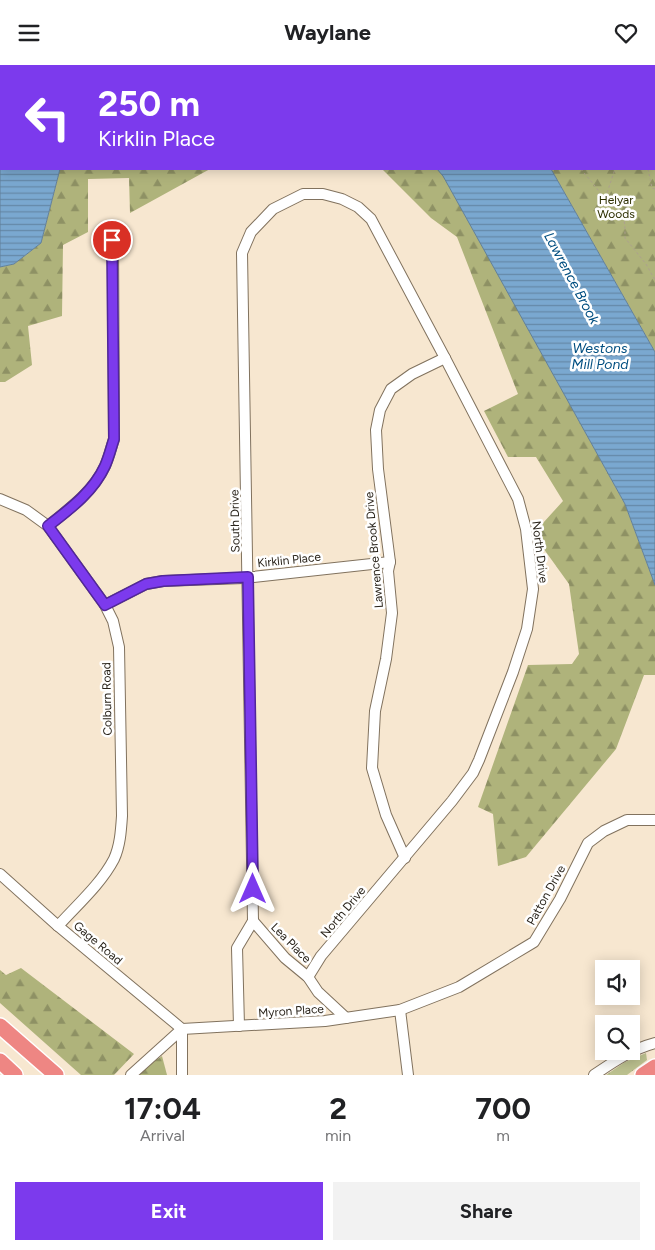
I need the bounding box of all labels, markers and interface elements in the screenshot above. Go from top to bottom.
icon: menu [15,19,43,47]
text: Waylane [284,19,371,46]
icon: heart [612,19,640,47]
text: 250 m [98,83,200,125]
icon: left [15,85,80,150]
text: Kirklin Place [98,125,215,152]
park label: Helyar Woods [597,193,635,221]
pin [91,219,133,261]
icon: arrive [98,226,126,254]
water label: Lawrence Brook [540,229,604,328]
water label: Westons Mill Pond [572,340,629,373]
street label: South Drive [227,489,243,553]
street label: Lawrence Brook Drive [362,491,386,609]
street label: North Drive [529,520,551,584]
street label: Kirklin Place [257,550,322,570]
street label: Colburn Road [99,662,115,736]
position arrow [226,862,278,914]
street label: Patton Drive [524,862,568,927]
street label: North Drive [318,883,369,940]
street label: Gage Road [71,919,125,967]
street label: Lea Place [268,920,314,966]
map controls [595,960,640,1060]
button: sound [595,960,640,1005]
street label: Myron Place [258,1002,325,1020]
button: search [595,1015,640,1060]
text: 17:04 [124,1090,201,1127]
text: 2 [329,1090,347,1127]
text: 700 [475,1090,531,1127]
text: Arrival [140,1126,185,1145]
text: min [325,1126,351,1145]
text: m [496,1126,510,1145]
button: Exit [15,1182,323,1240]
button: Share [333,1182,640,1240]

